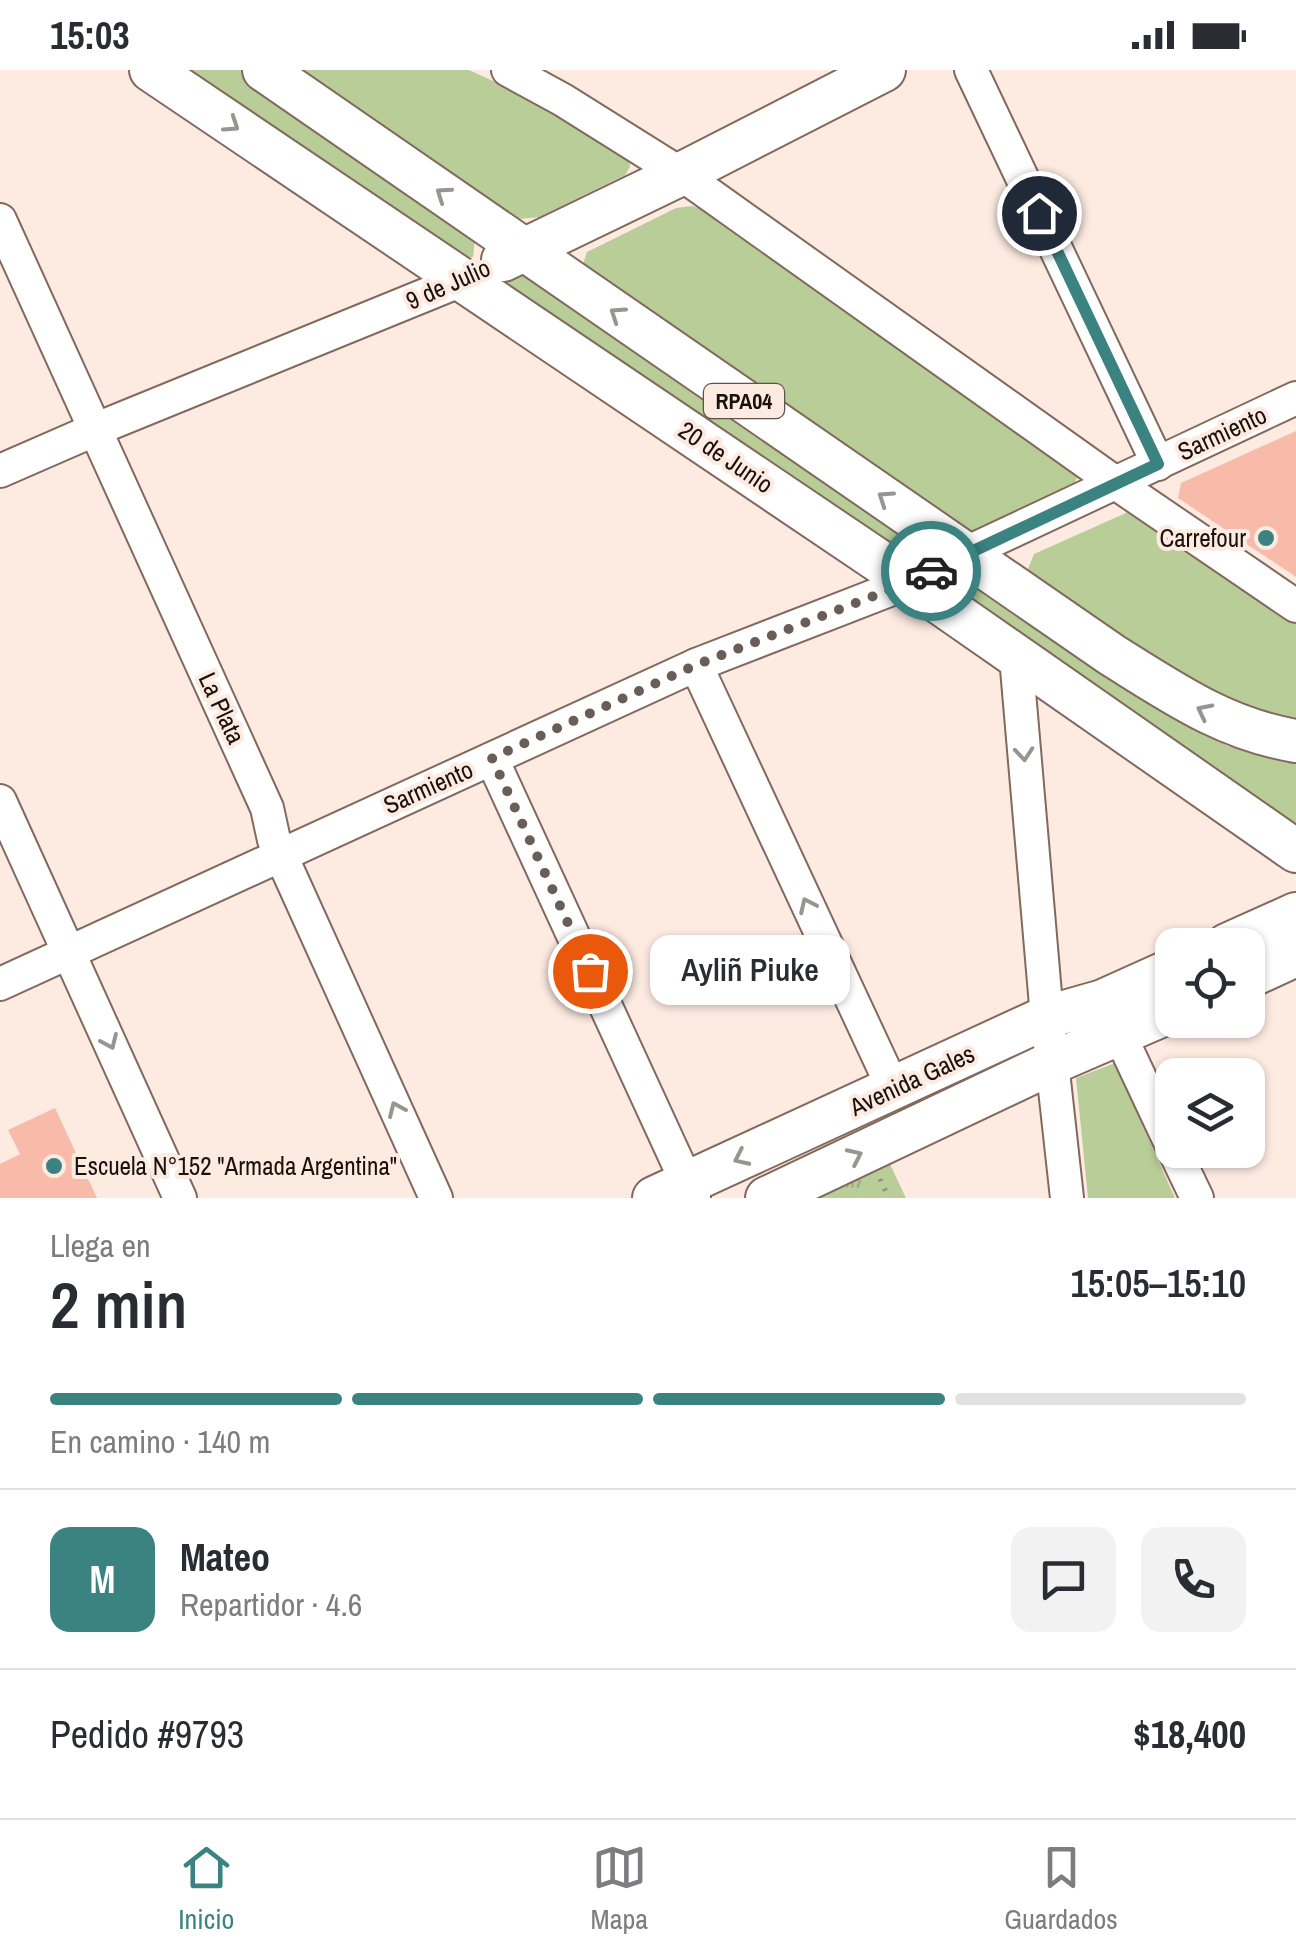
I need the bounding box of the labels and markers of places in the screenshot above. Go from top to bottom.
pin [997,171,1082,256]
place label: Carrefour [1159,521,1246,555]
marker: Carrefour [1255,527,1277,549]
pin [548,929,633,1014]
callout: Ayliñ Piuke [650,936,850,1006]
place label: Escuela N°152 "Armada Argentina" [74,1149,397,1183]
marker: Escuela N°152 "Armada Argentina" [43,1155,65,1177]

